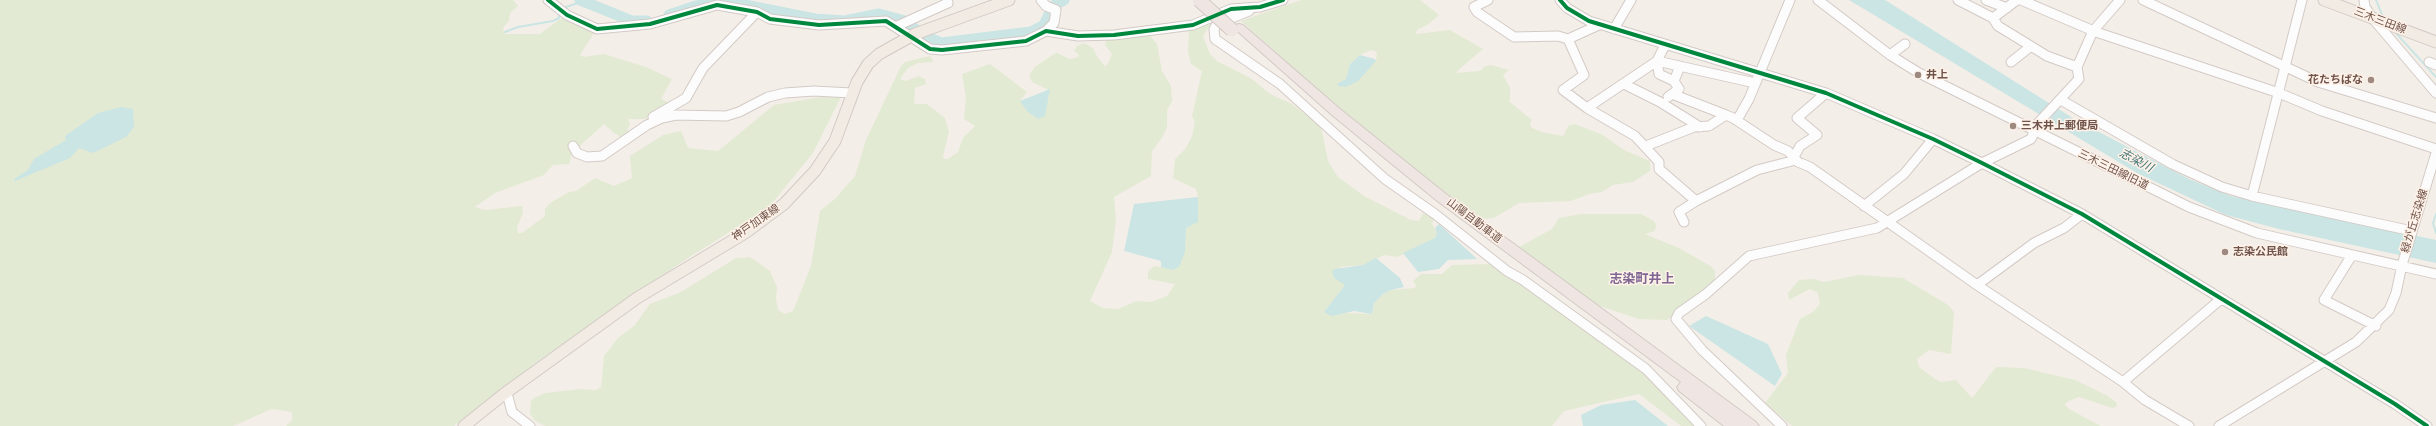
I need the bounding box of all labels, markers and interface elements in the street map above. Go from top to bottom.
street label: 三木三田線 [2352,5,2408,37]
place label: 井上 [1926,68,1948,82]
marker: 井上 [1913,70,1923,80]
place label: 花たちばな [2308,73,2363,87]
marker: 花たちばな [2366,75,2376,85]
place label: 三木井上郵便局 [2021,119,2098,133]
marker: 三木井上郵便局 [2008,121,2018,131]
water label: 志染川 [2117,146,2155,176]
street label: 三木三田線旧道 [2076,147,2150,193]
street label: 緑が丘志染線 [2399,188,2431,254]
street label: 山陽自動車道 [1444,196,1504,246]
street label: 神戸加東線 [730,202,782,244]
place label: 志染公民館 [2233,245,2288,259]
marker: 志染公民館 [2220,247,2230,257]
district label: 志染町井上 [1610,272,1674,288]

